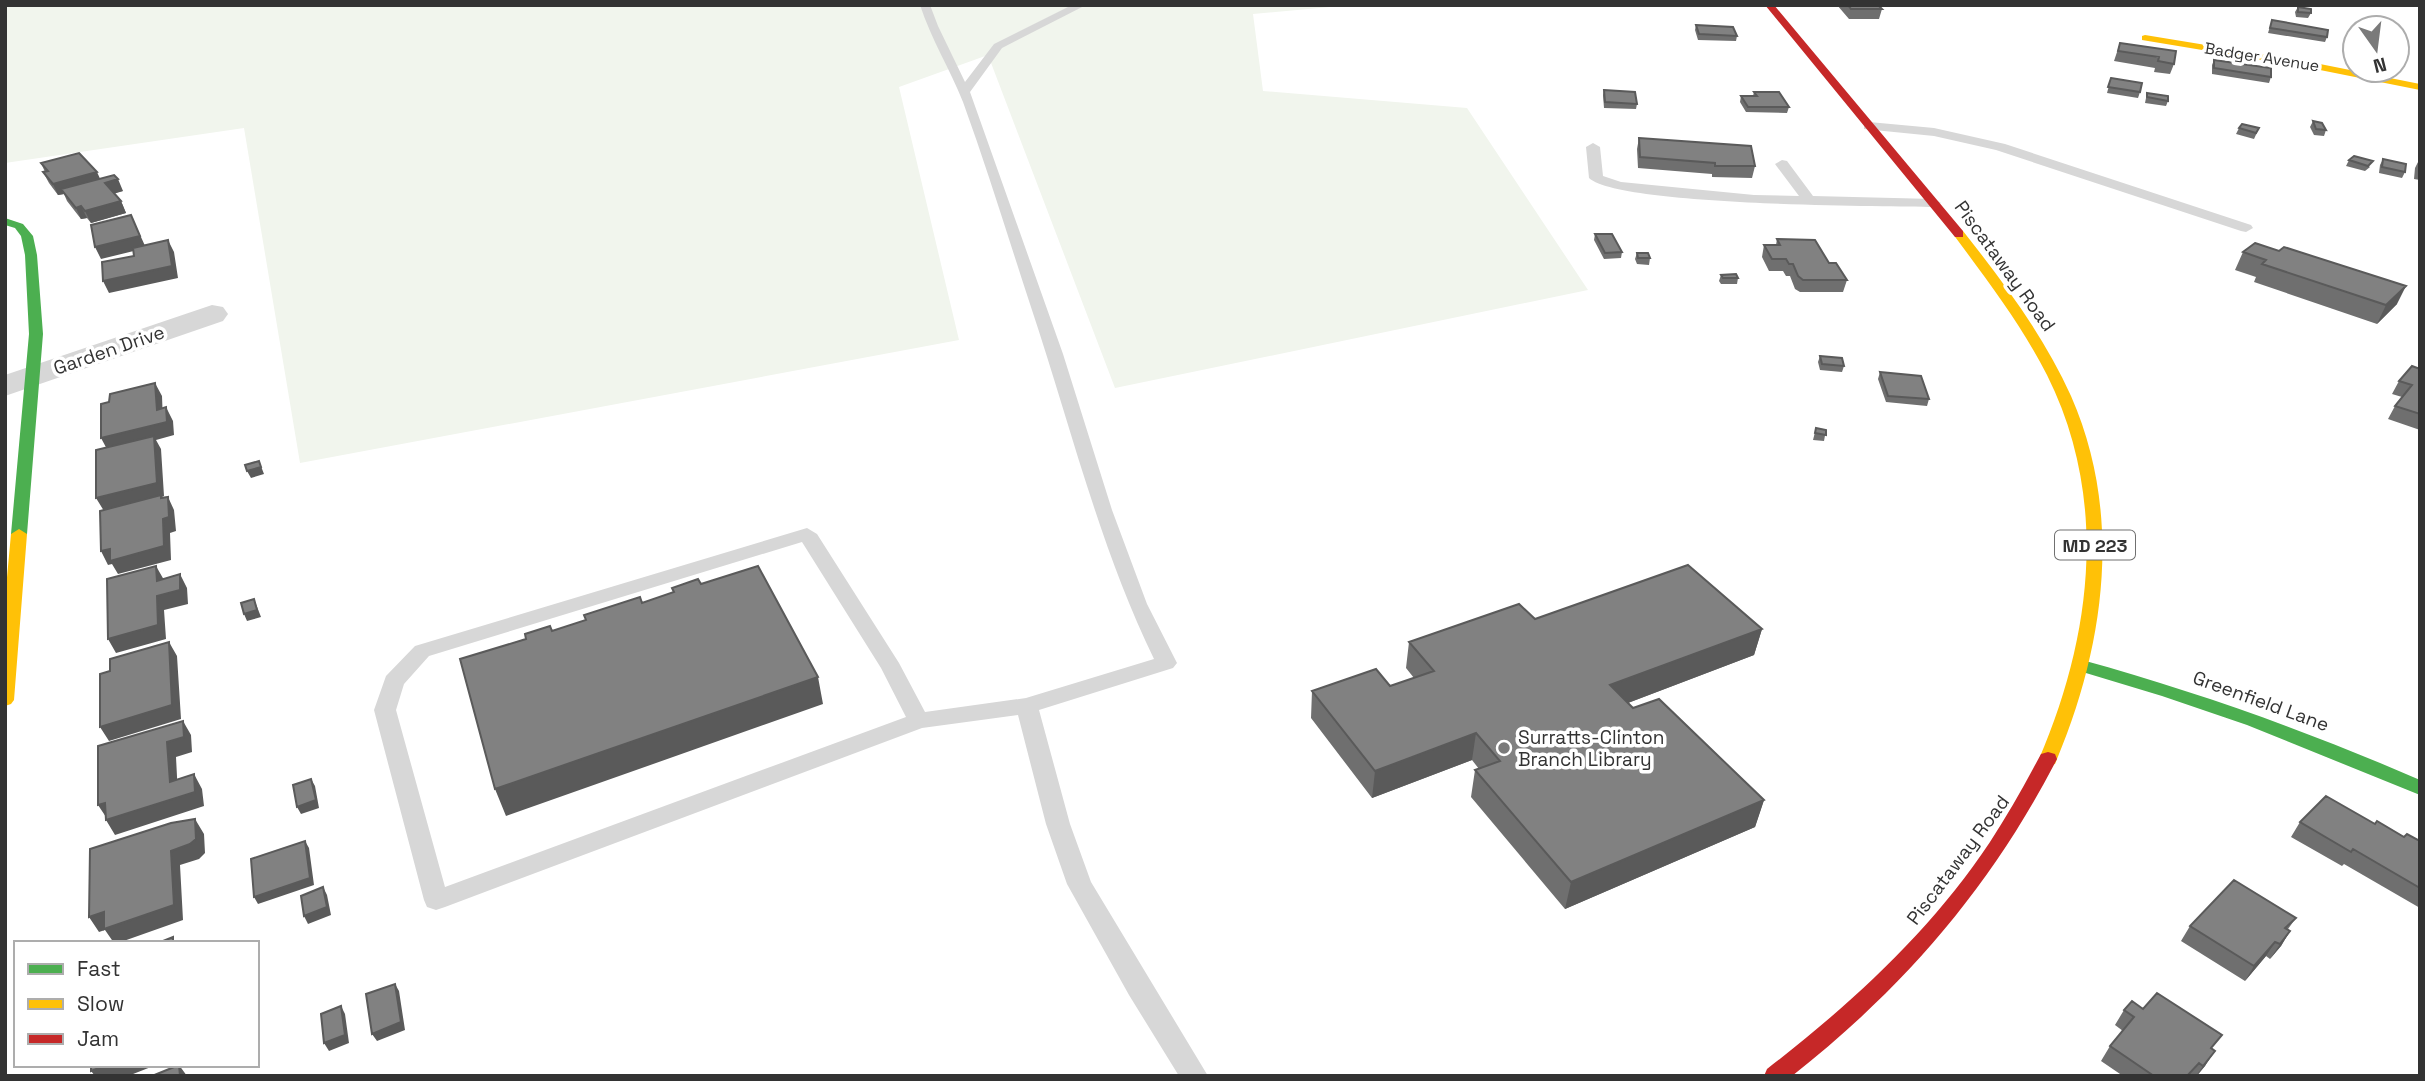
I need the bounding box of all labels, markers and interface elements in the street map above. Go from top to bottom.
north arrow [2341,14,2411,84]
street label: Badger Avenue [2203,38,2321,76]
text: N [2371,51,2389,79]
street label: Piscataway Road [1949,196,2061,336]
street label: Garden Drive [50,319,168,381]
road number: MD 223 [2055,530,2135,560]
street label: Greenfield Lane [2190,665,2332,737]
place label: Surratts-Clinton Branch Library [1518,725,1664,772]
marker: Surratts-Clinton Branch Library [1496,740,1512,756]
street label: Piscataway Road [1901,790,2015,930]
legend [14,941,259,1067]
text: Fast [77,955,121,982]
text: Slow [77,990,125,1017]
text: Jam [77,1025,119,1052]

